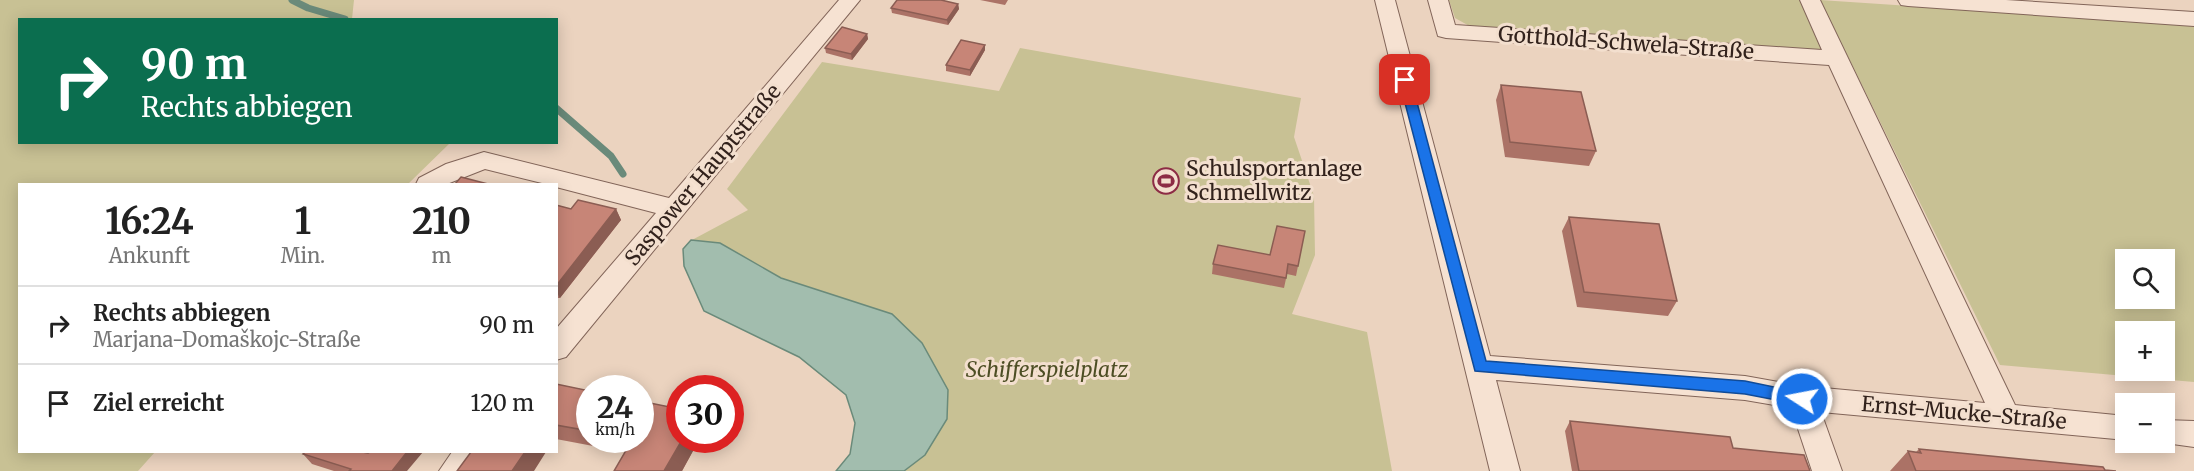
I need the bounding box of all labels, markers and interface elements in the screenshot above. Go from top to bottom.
street label: Gotthold-Schwela-Straße [1497,20,1755,65]
text: 90 m [141,38,247,90]
icon: right [42,42,120,120]
pin [1379,54,1430,105]
icon: arrive [1388,63,1421,96]
street label: Saspower Hauptstraße [619,78,787,271]
text: Rechts abbiegen [141,90,353,124]
place label: Schulsportanlage Schmellwitz [1186,155,1362,206]
sports icon: Schulsportanlage Schmellwitz [1151,166,1181,196]
text: 16:24 [105,199,194,244]
text: 1 [294,199,311,244]
text: 210 [412,199,471,244]
text: Ankunft [109,243,190,268]
text: Min. [281,243,325,268]
text: m [432,243,451,268]
map controls [2115,249,2175,453]
button: search [2115,249,2175,309]
text: Rechts abbiegen [93,299,270,327]
icon: right [42,309,75,342]
text: 90 m [479,311,534,339]
button: + [2115,321,2175,381]
text: Marjana-Domaškojc-Straße [93,327,361,352]
park label: Schifferspielplatz [966,356,1129,383]
position arrow [1770,367,1834,431]
speed limit sign: 30 [666,375,744,453]
icon: arrive [42,387,75,420]
text: 24 [597,388,633,426]
text: Ziel erreicht [93,389,224,417]
text: 120 m [470,389,534,417]
street label: Ernst-Mucke-Straße [1860,390,2068,435]
button: − [2115,393,2175,453]
text: km/h [595,420,635,439]

